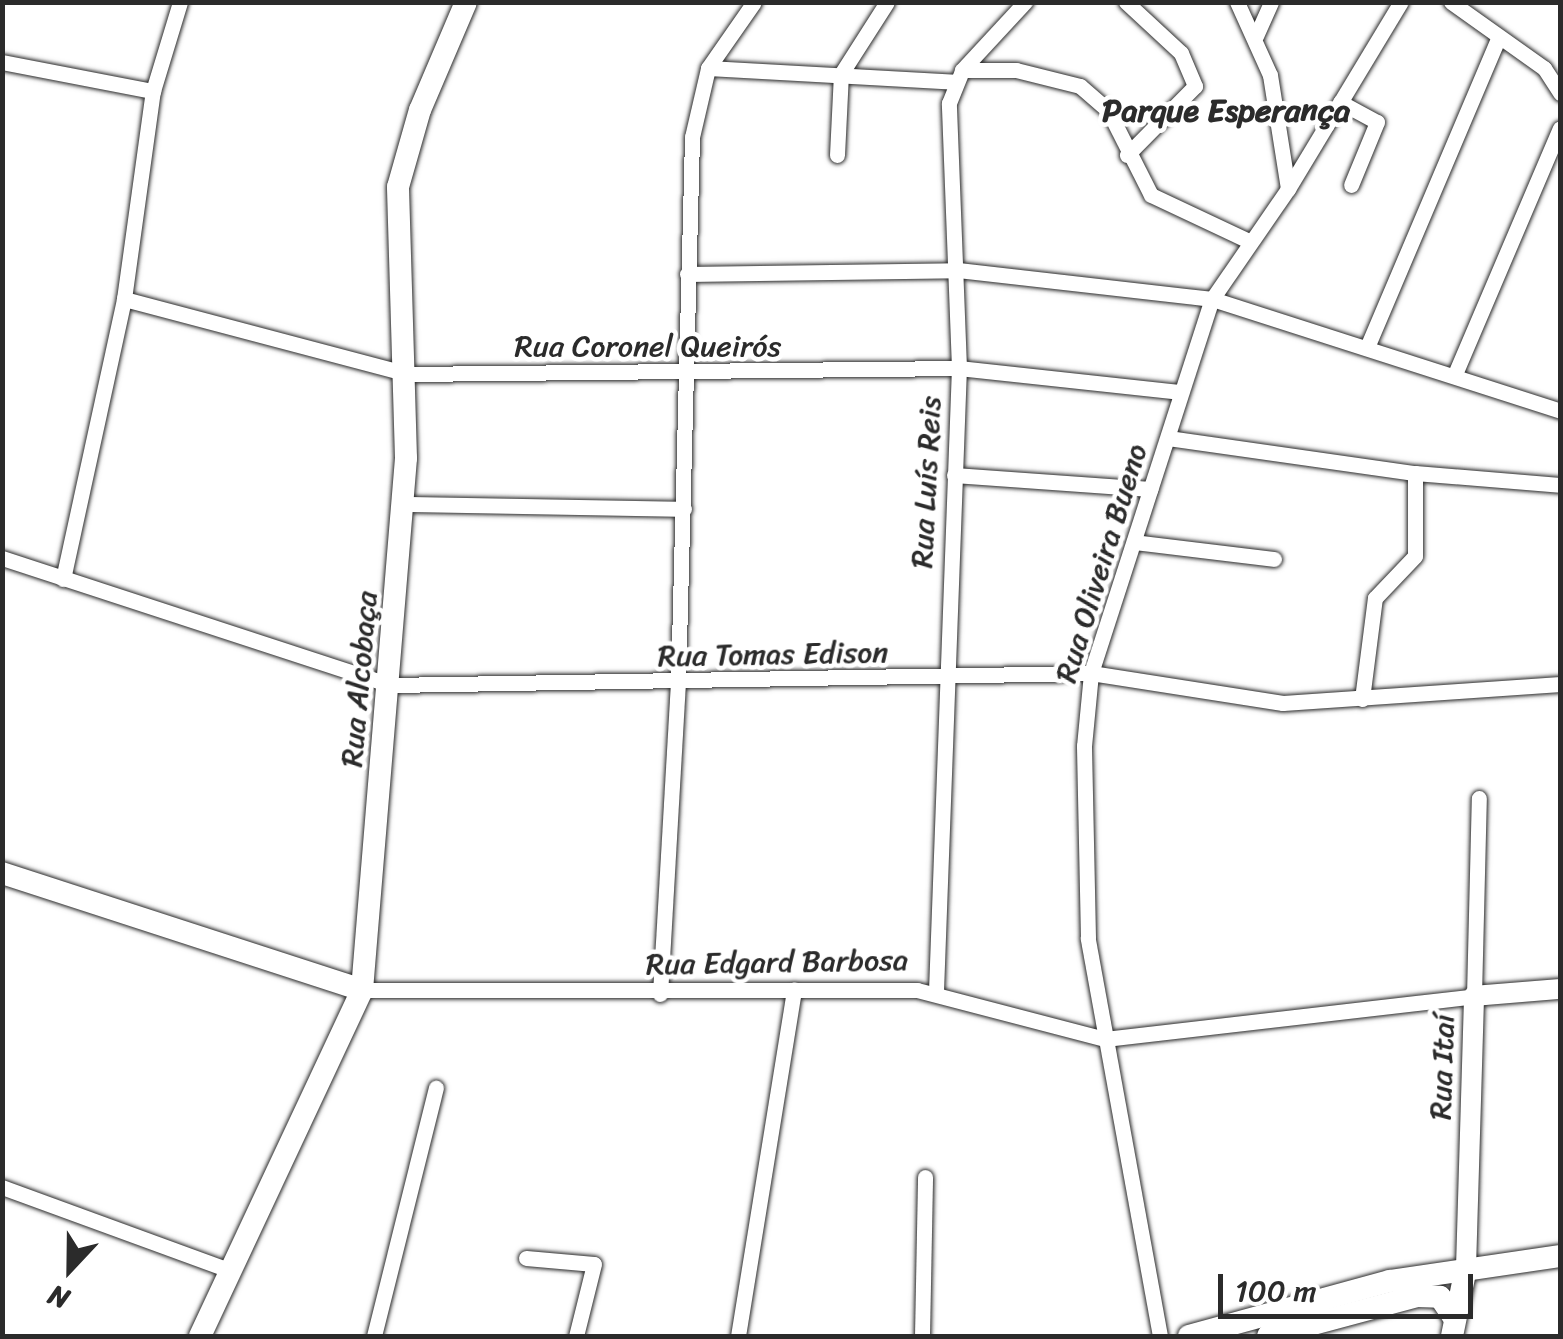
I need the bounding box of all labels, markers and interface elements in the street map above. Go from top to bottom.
district label: Parque Esperança [1101,92,1351,130]
street label: Rua Coronel Queirós [515,328,781,364]
street label: Rua Luís Reis [904,395,948,569]
street label: Rua Oliveira Bueno [1048,439,1154,687]
street label: Rua Alcobaça [333,589,385,769]
street label: Rua Tomas Edison [657,634,889,674]
street label: Rua Edgard Barbosa [646,942,908,982]
street label: Rua Itaí [1422,1014,1462,1120]
north arrow [20,1219,120,1319]
scale bar [1223,1254,1478,1316]
text: 100 m [1235,1264,1317,1318]
text: N [40,1271,77,1324]

